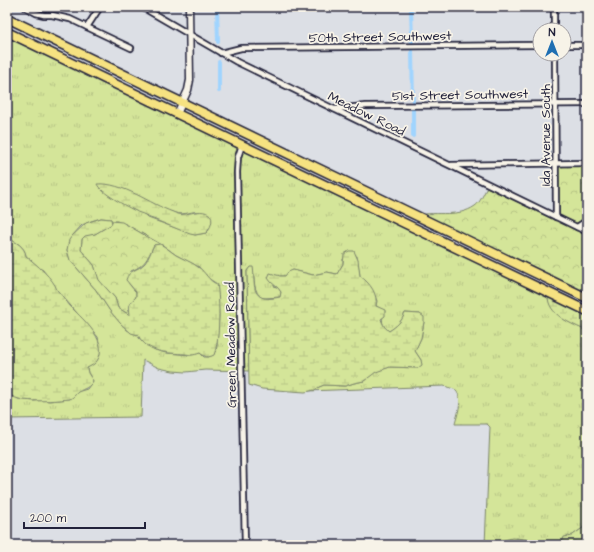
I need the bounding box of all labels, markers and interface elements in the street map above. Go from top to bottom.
north arrow [532,22,572,62]
text: N [549,25,556,40]
street label: 50th Street Southwest [308,27,452,47]
street label: Ida Avenue South [537,84,555,186]
street label: 51st Street Southwest [392,85,529,105]
street label: Meadow Road [325,87,409,141]
street label: Green Meadow Road [221,282,241,408]
scale bar [24,504,145,530]
text: 200 m [30,510,67,527]

